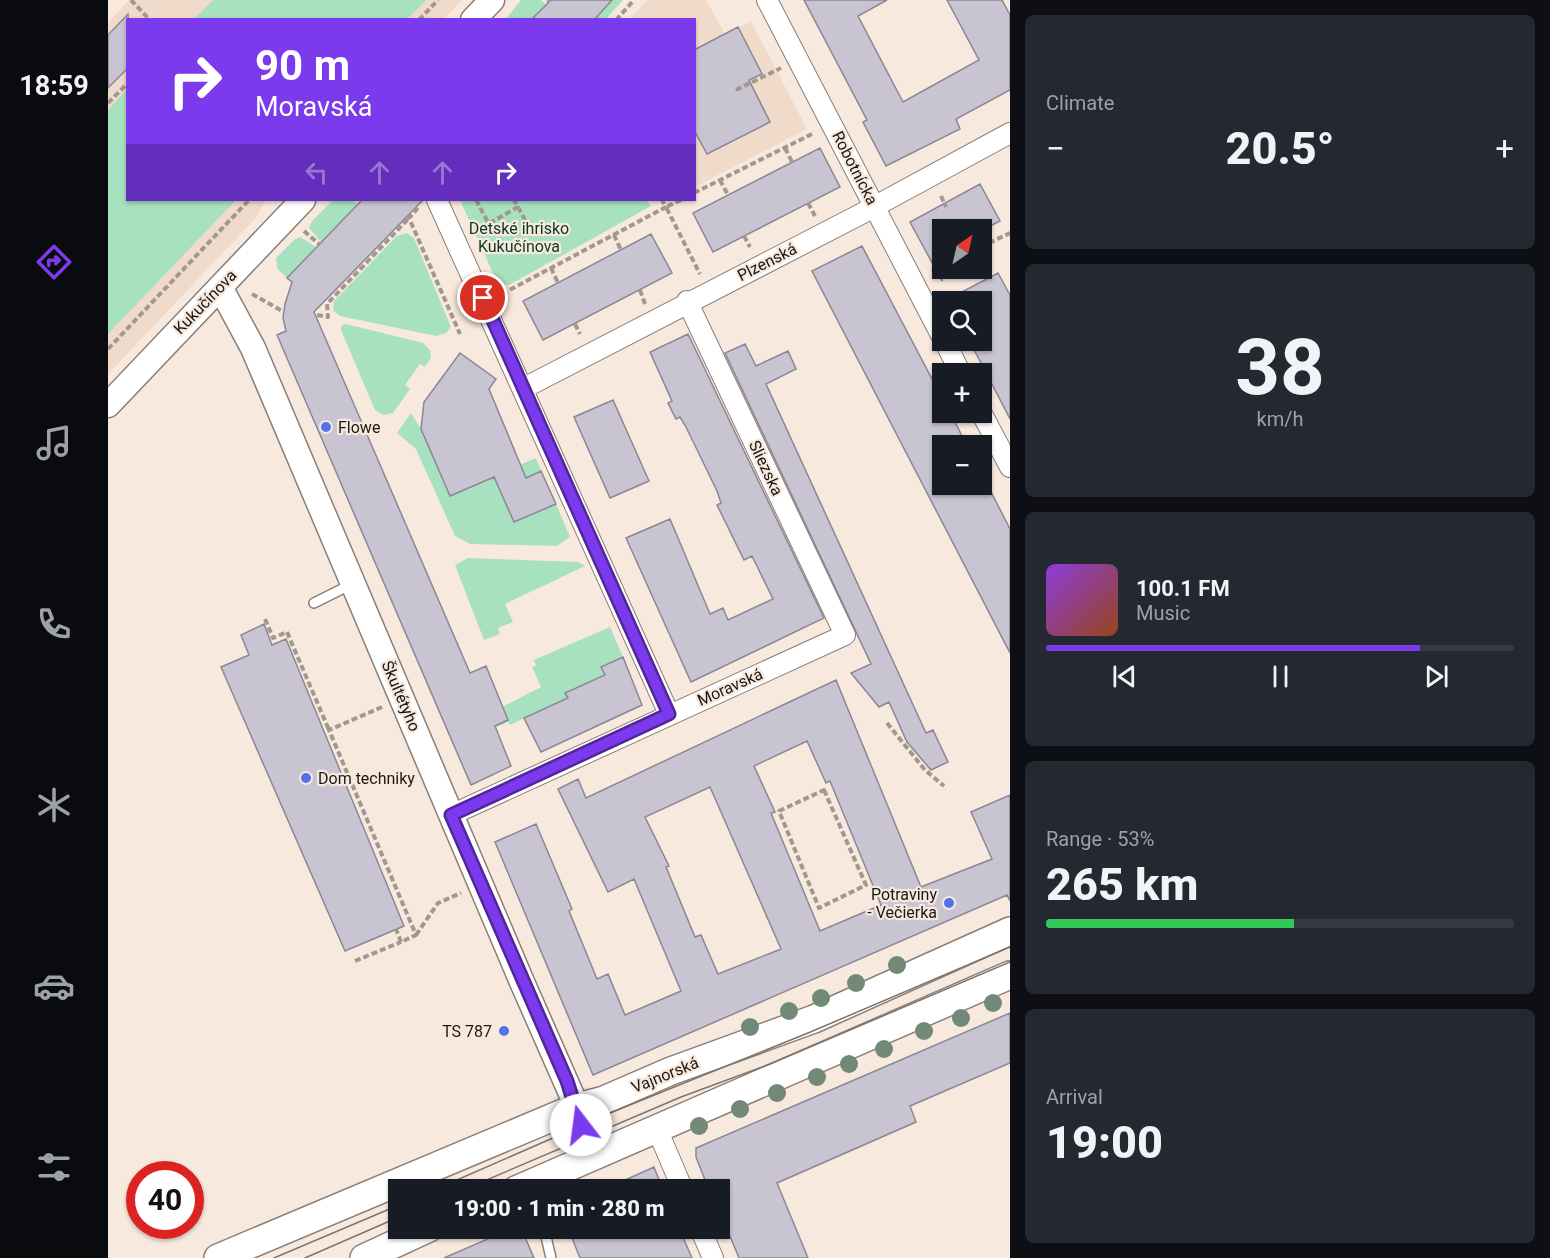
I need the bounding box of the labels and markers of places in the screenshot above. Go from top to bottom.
pin [457,272,508,323]
place label: Flowe [338,418,380,437]
marker: Flowe [319,420,333,434]
place label: Dom techniky [318,769,415,788]
marker: Dom techniky [299,771,313,785]
place label: Potraviny - Večierka [867,885,937,922]
marker: Potraviny - Večierka [942,896,956,910]
place label: TS 787 [442,1022,492,1041]
marker: TS 787 [497,1024,511,1038]

